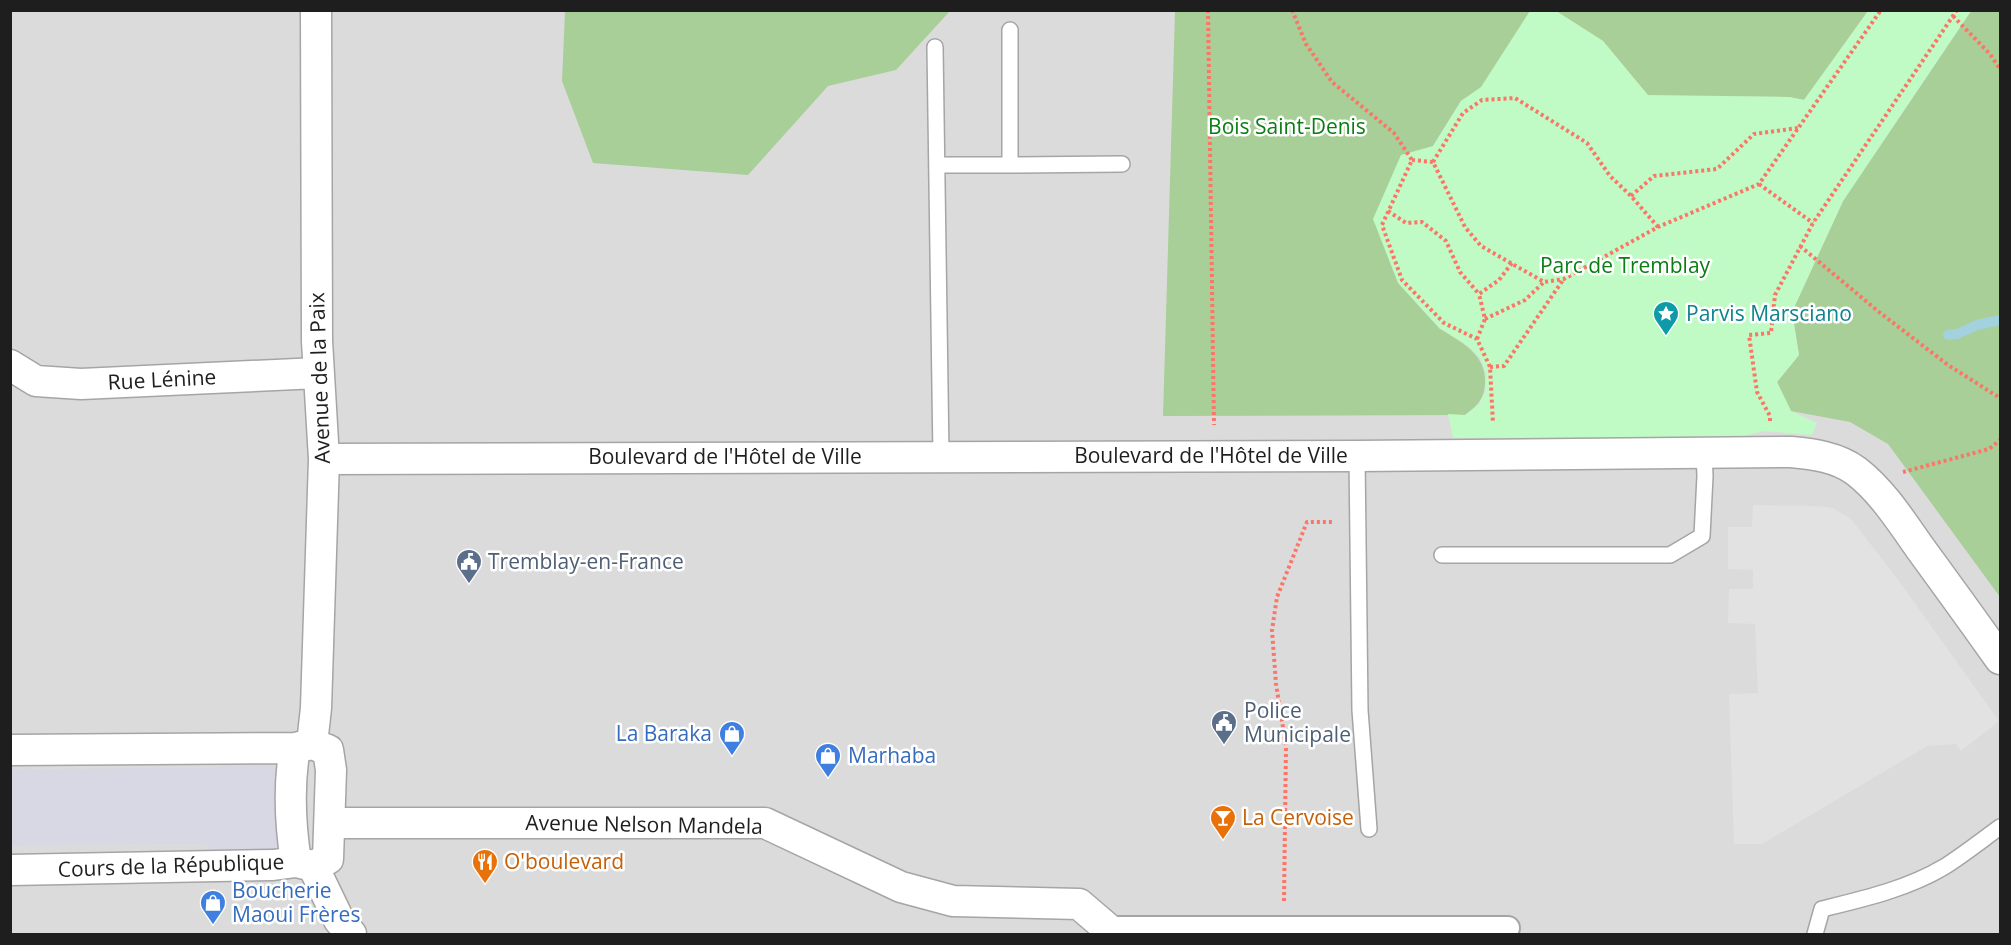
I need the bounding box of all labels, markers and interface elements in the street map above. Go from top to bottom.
park label: Bois Saint-Denis [1208,112,1366,140]
park label: Parc de Tremblay [1540,251,1711,279]
street label: Avenue de la Paix [302,292,336,464]
place icon: Parvis Marsciano [1651,299,1681,337]
place label: Parvis Marsciano [1686,299,1852,327]
street label: Rue Lénine [107,362,217,396]
street label: Boulevard de l'Hôtel de Ville [1074,441,1348,469]
street label: Boulevard de l'Hôtel de Ville [588,442,862,470]
public building icon: Tremblay-en-France [454,547,484,585]
place label: Tremblay-en-France [488,547,684,575]
place label: Police Municipale [1244,696,1351,748]
public building icon: Police Municipale [1209,708,1239,746]
place label: La Baraka [616,719,712,747]
shop icon: La Baraka [717,719,747,757]
shop icon: Marhaba [813,741,843,779]
place label: Marhaba [848,741,936,769]
bar icon: La Cervoise [1208,803,1238,841]
place label: La Cervoise [1242,803,1354,831]
street label: Avenue Nelson Mandela [525,808,763,840]
street label: Cours de la République [57,847,285,883]
restaurant icon: O'boulevard [470,847,500,885]
place label: O'boulevard [504,847,624,875]
place label: Boucherie Maoui Frères [232,876,360,928]
shop icon: Boucherie Maoui Frères [198,888,228,926]

